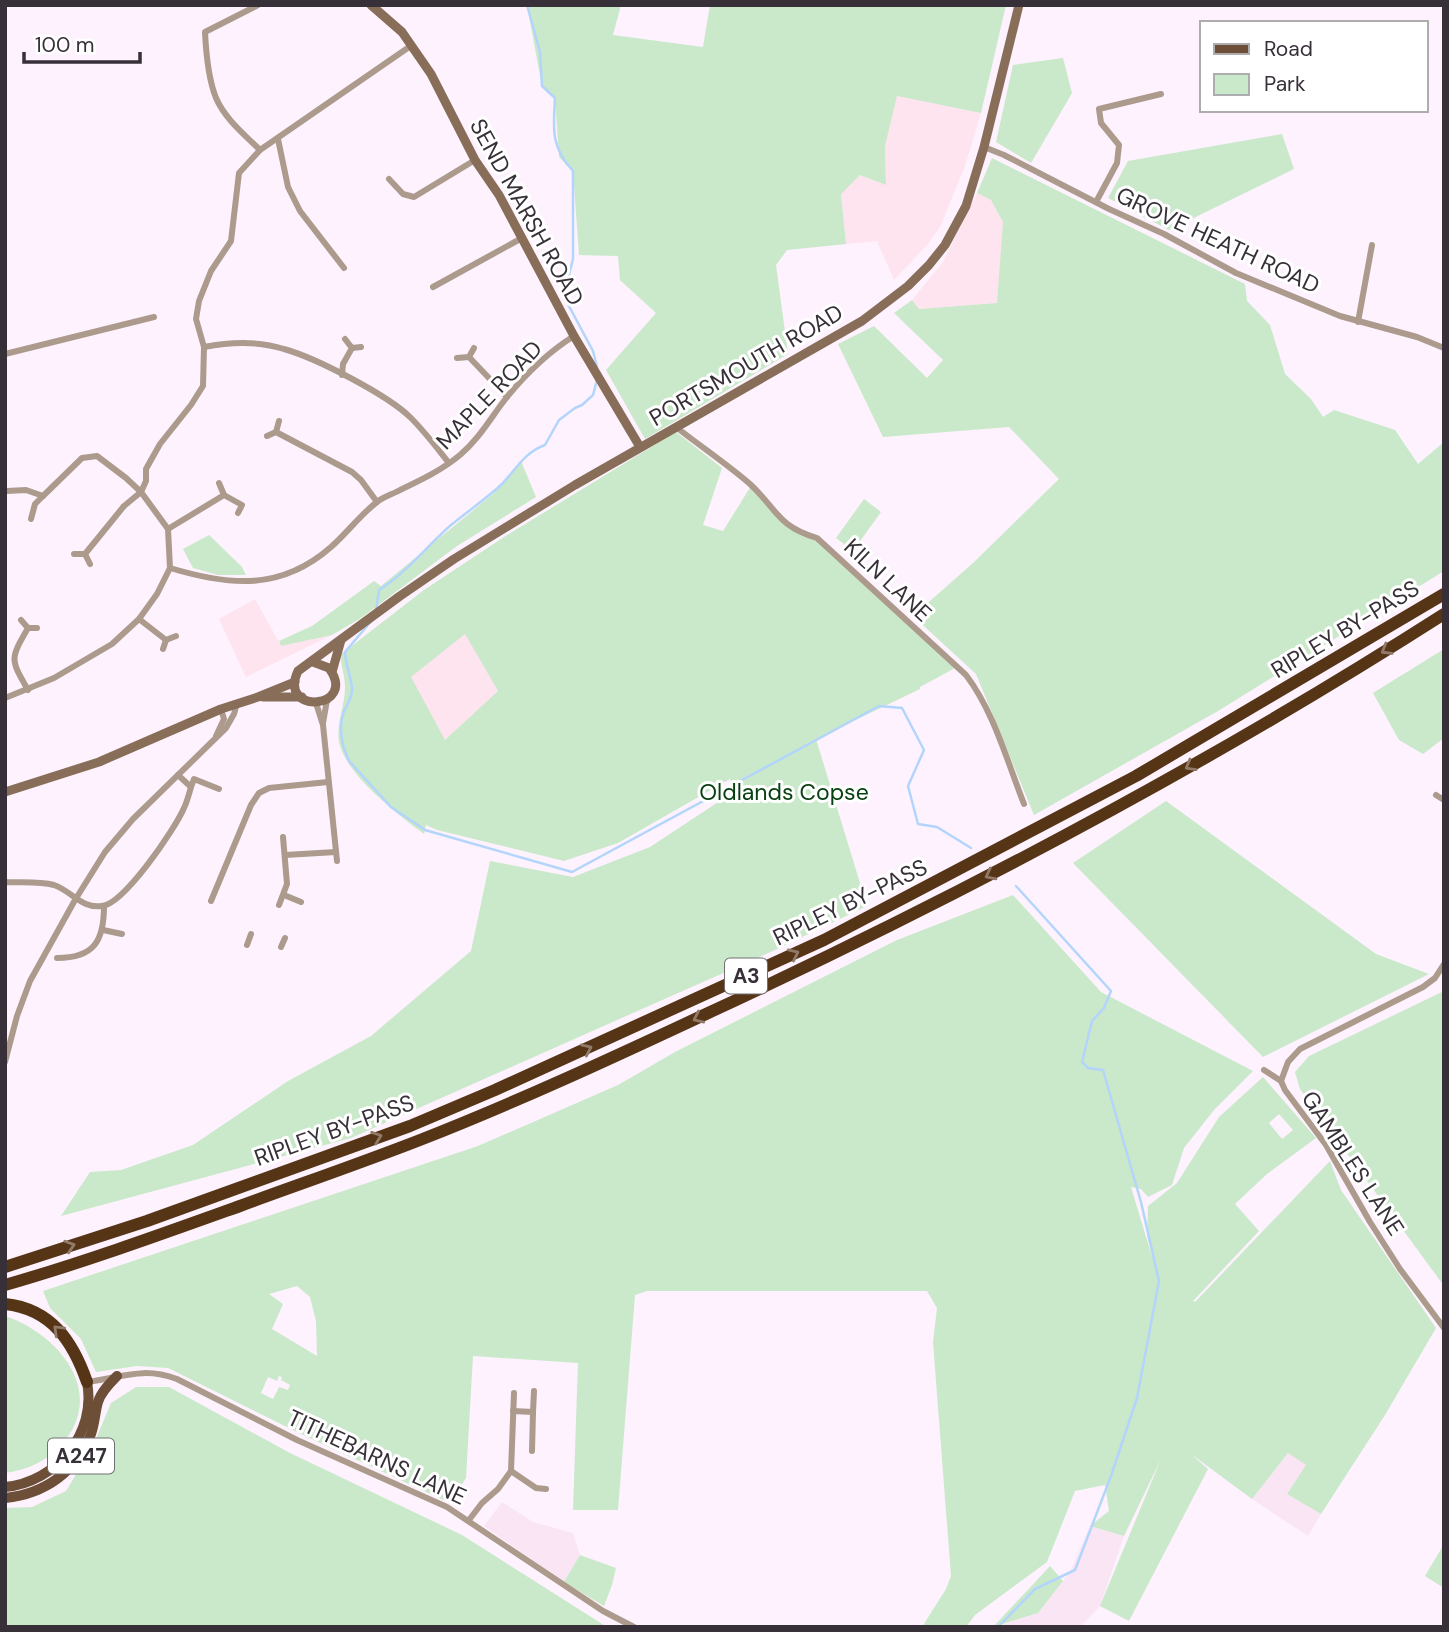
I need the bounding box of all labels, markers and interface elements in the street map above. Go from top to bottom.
scale bar [24,21,140,65]
legend [1200,21,1428,112]
text: 100 m [35,31,95,59]
text: Road [1264,35,1313,63]
text: Park [1264,70,1306,98]
street label: SEND MARSH ROAD [463,113,591,311]
street label: GROVE HEATH ROAD [1112,180,1324,300]
street label: PORTSMOUTH ROAD [644,297,848,433]
street label: MAPLE ROAD [429,334,549,456]
street label: KILN LANE [838,532,938,628]
street label: RIPLEY BY-PASS [1265,573,1425,685]
one-way arrow [1380,641,1393,654]
one-way arrow [1184,758,1197,771]
park label: Oldlands Copse [699,777,869,807]
street label: RIPLEY BY-PASS [768,852,932,952]
one-way arrow [985,867,998,881]
one-way arrow [786,948,799,962]
road number: A3 [725,958,767,993]
one-way arrow [693,1010,705,1024]
one-way arrow [579,1043,592,1057]
street label: GAMBLES LANE [1295,1085,1411,1241]
street label: RIPLEY BY-PASS [250,1087,418,1173]
one-way arrow [371,1131,383,1145]
one-way arrow [64,1240,76,1255]
one-way arrow [53,1326,66,1339]
street label: TITHEBARNS LANE [283,1402,471,1512]
road number: A247 [48,1438,114,1474]

